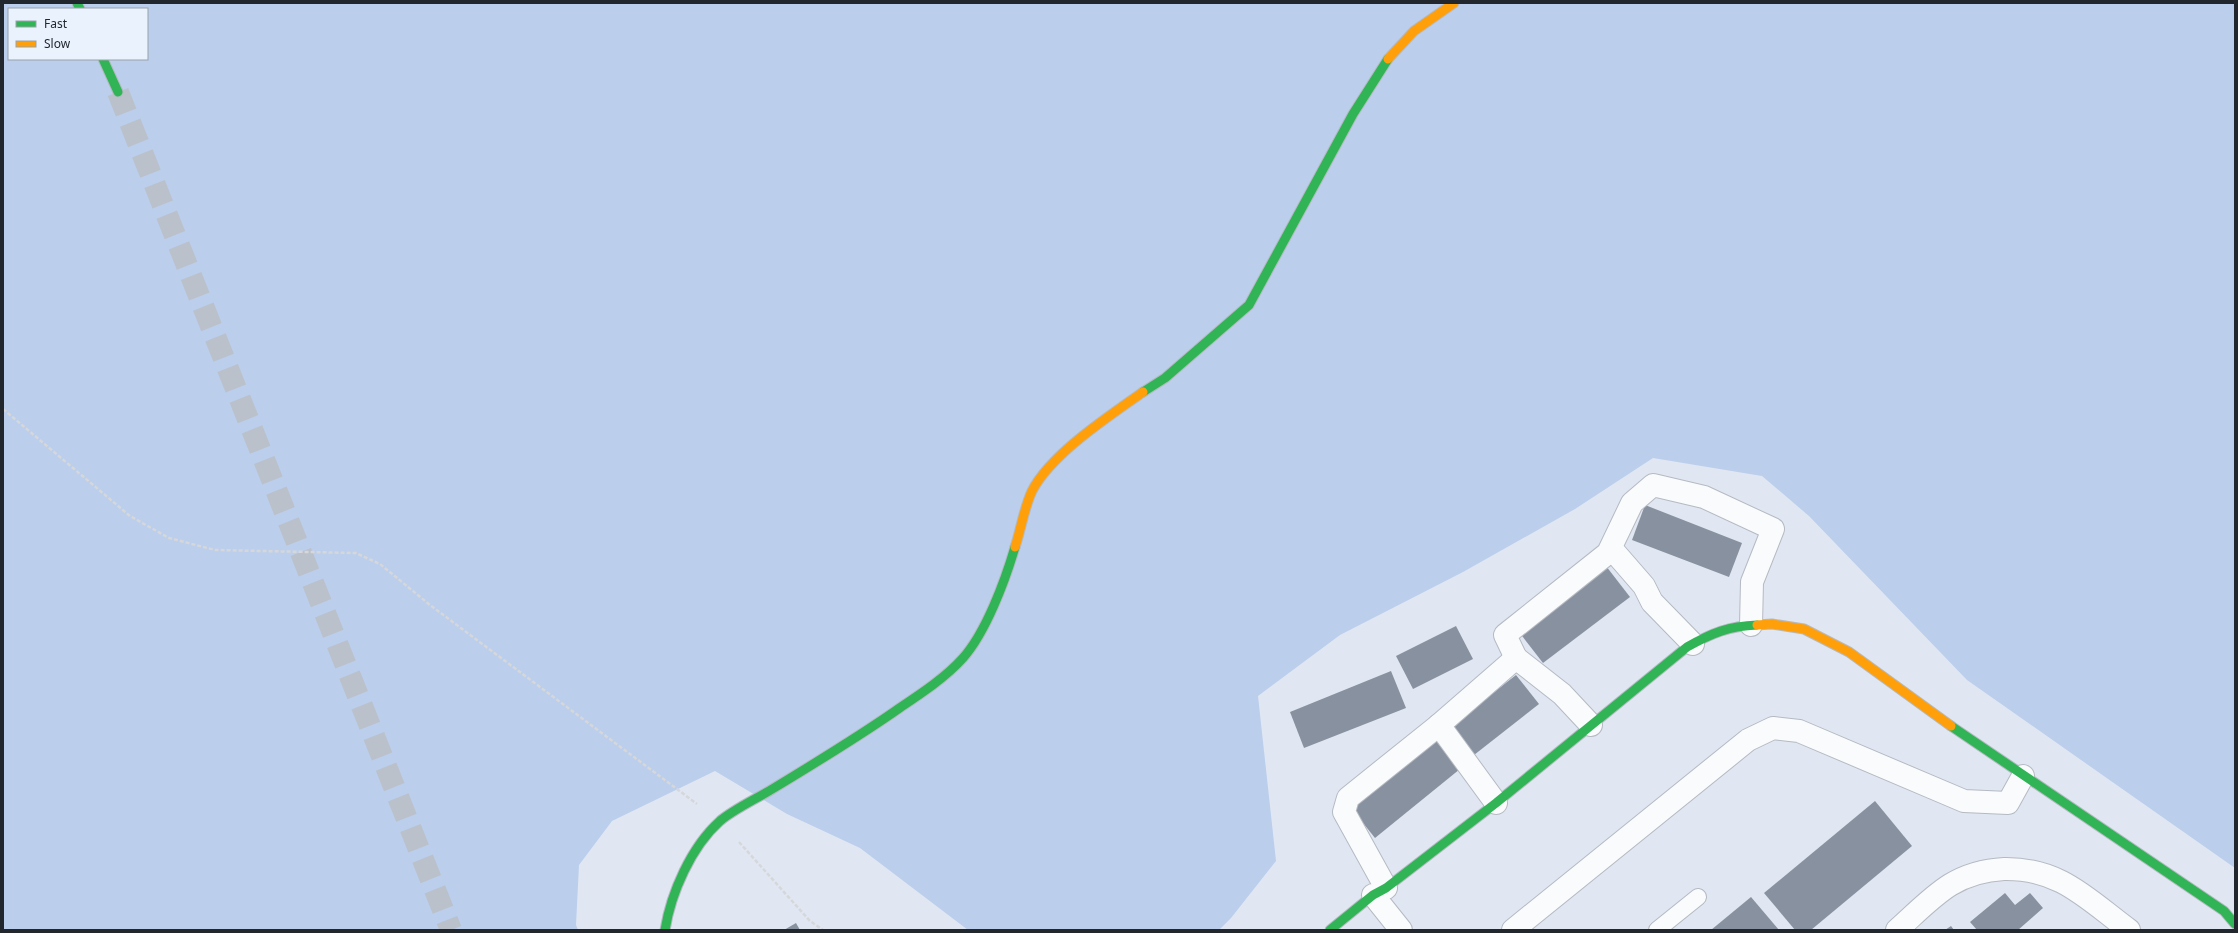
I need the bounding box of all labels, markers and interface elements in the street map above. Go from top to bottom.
legend [8,8,148,60]
text: Fast [44,15,68,32]
text: Slow [44,35,71,52]

